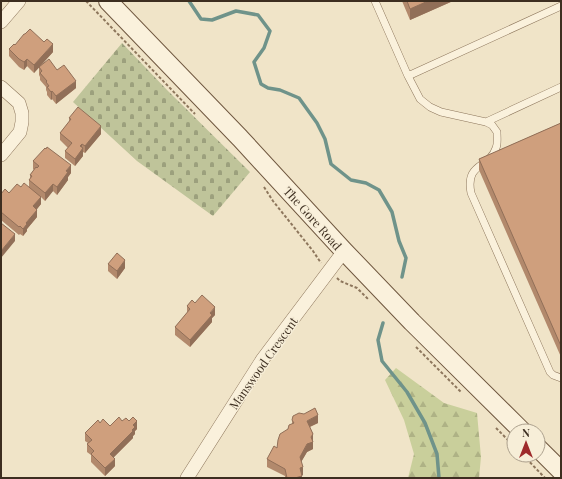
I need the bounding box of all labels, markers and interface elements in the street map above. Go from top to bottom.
street label: The Gore Road [280,183,346,253]
street label: Manswood Crescent [225,313,301,412]
north arrow [506,423,546,463]
text: N [522,425,530,440]

